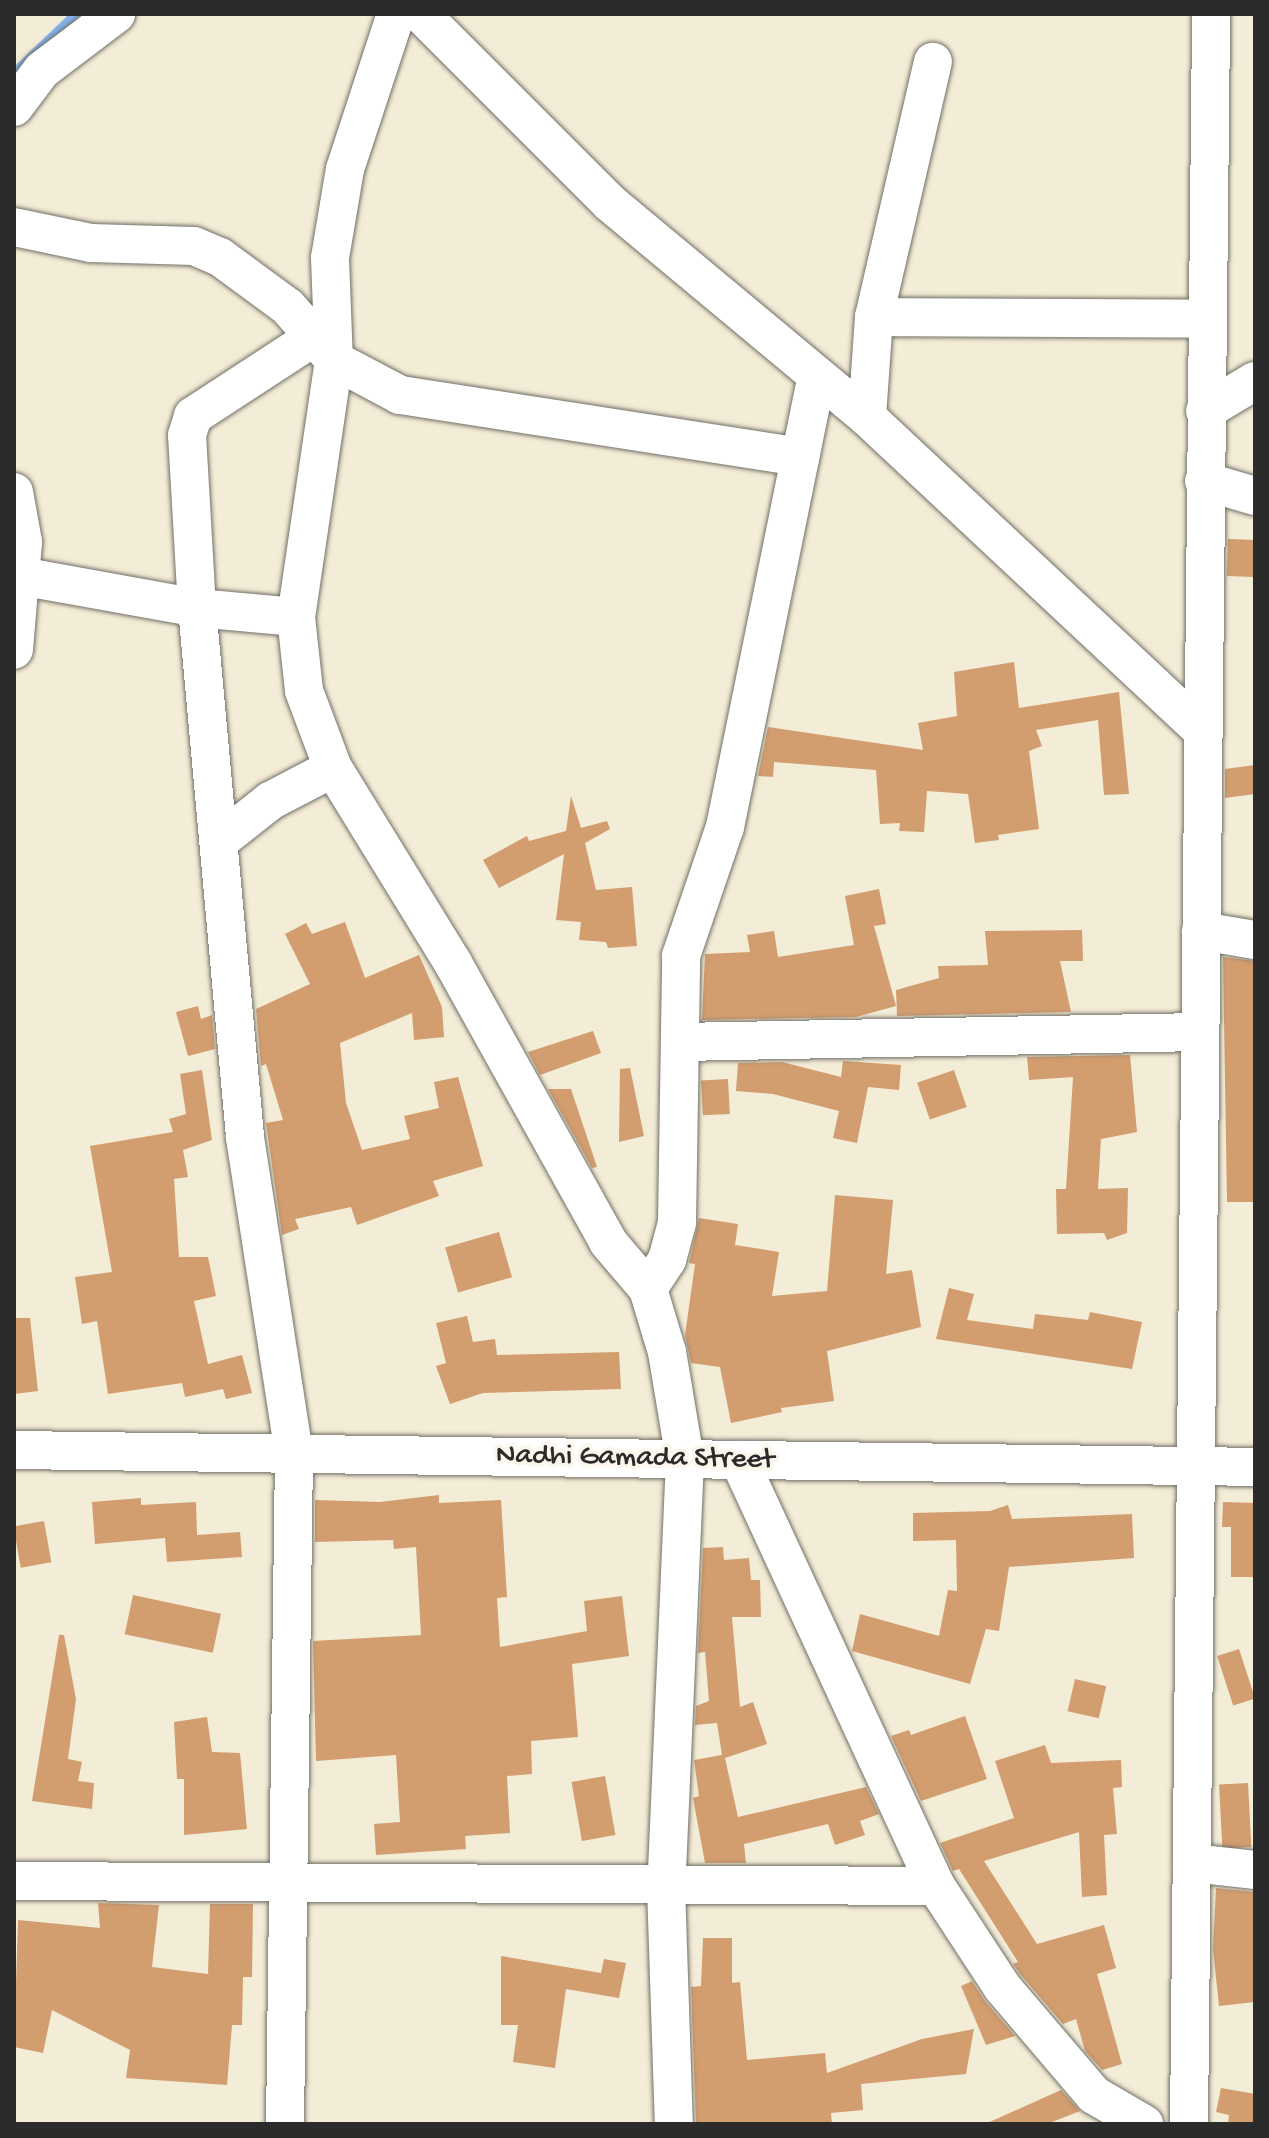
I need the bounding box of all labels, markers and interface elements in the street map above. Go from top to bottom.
street label: Nadhi Gamada Street [496,1439,774,1479]

